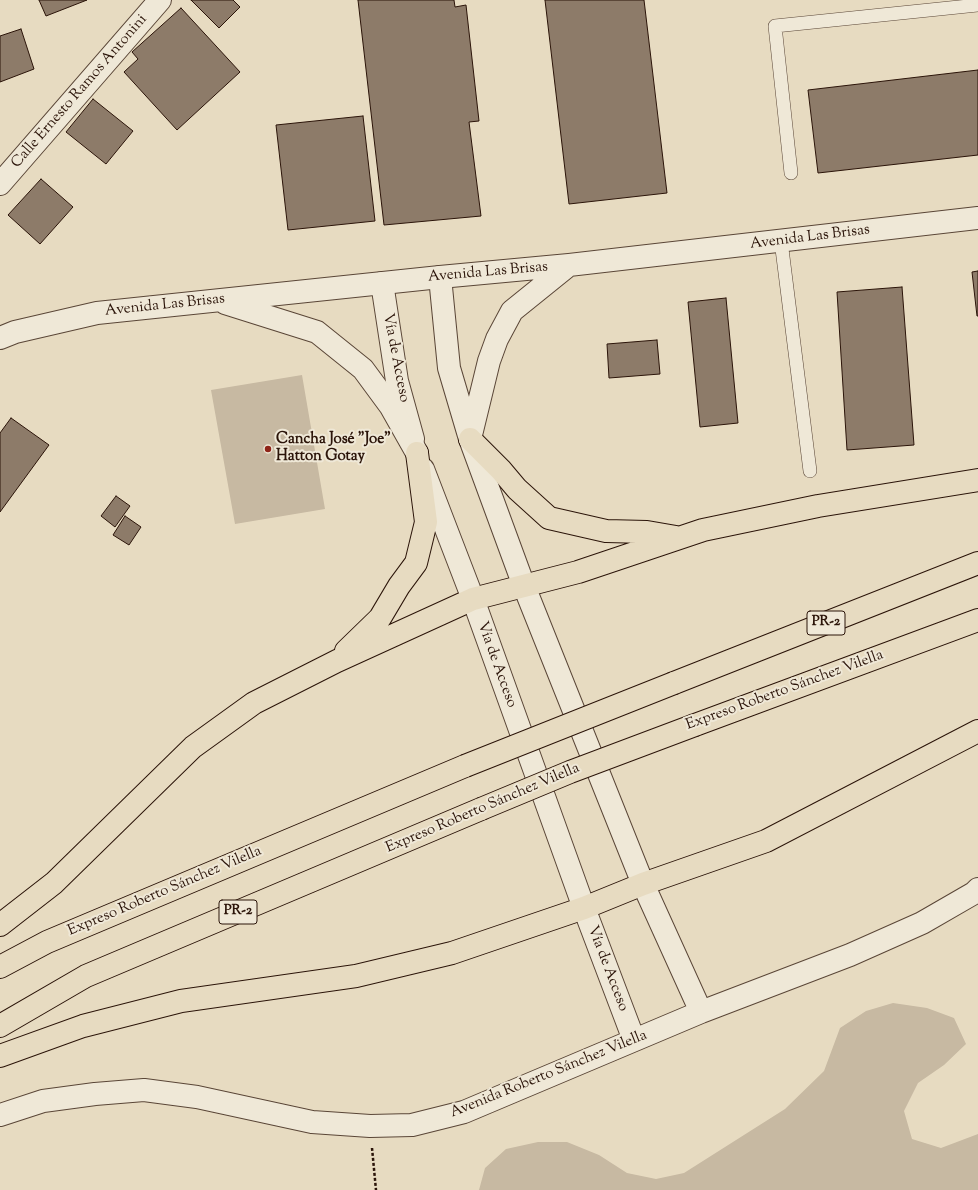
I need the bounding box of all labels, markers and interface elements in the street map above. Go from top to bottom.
street label: Calle Ernesto Ramos Antonini [8,11,152,173]
street label: Avenida Las Brisas [749,222,871,254]
street label: Avenida Las Brisas [427,259,549,287]
street label: Avenida Las Brisas [104,291,226,321]
street label: Vía de Acceso [378,312,412,404]
place label: Cancha José "Joe" Hatton Gotay [276,431,391,466]
marker: Cancha José "Joe" Hatton Gotay [263,444,273,454]
road number: PR-2 [807,611,845,635]
street label: Vía de Acceso [472,620,520,710]
street label: Expreso Roberto Sánchez Vilella [684,647,886,735]
street label: Expreso Roberto Sánchez Vilella [383,760,583,858]
street label: Expreso Roberto Sánchez Vilella [65,843,265,941]
road number: PR-2 [219,900,257,924]
street label: Vía de Acceso [582,924,632,1014]
street label: Avenida Roberto Sánchez Vilella [448,1027,650,1123]

